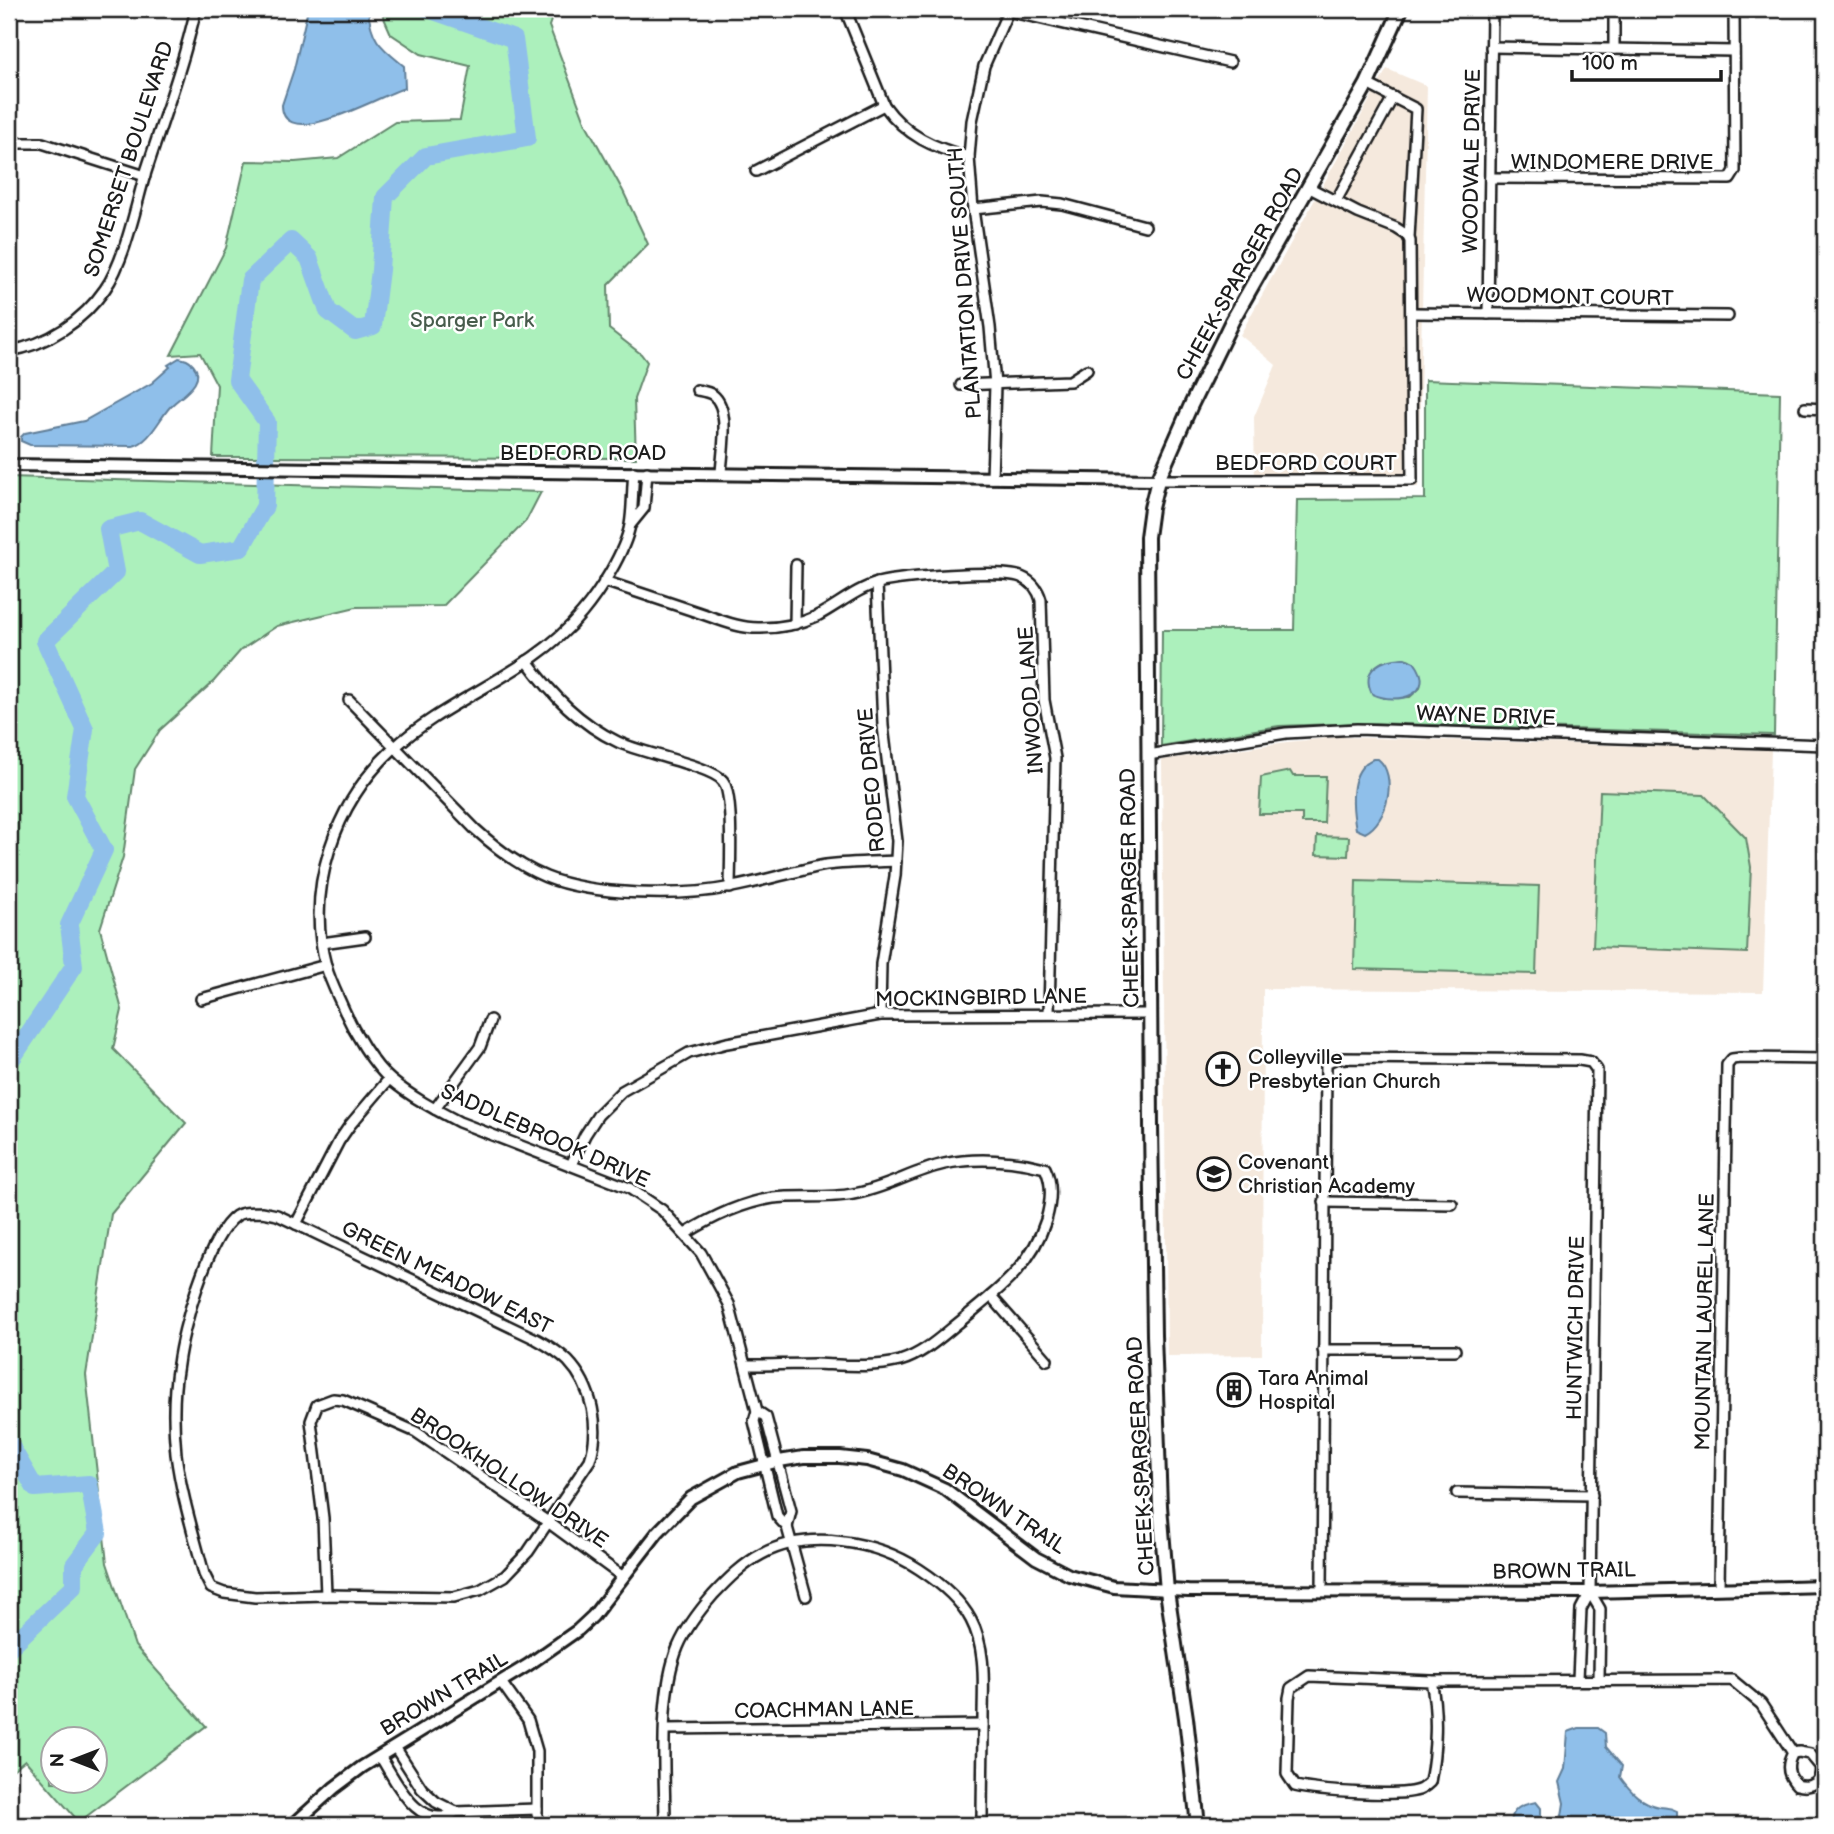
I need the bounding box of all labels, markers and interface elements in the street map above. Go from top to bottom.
street label: SOMERSET BOULEVARD [79,38,179,280]
scale bar [1572,38,1720,82]
text: 100 m [1582,51,1638,76]
street label: WOODVALE DRIVE [1458,69,1486,253]
street label: PLANTATION DRIVE SOUTH [943,146,987,420]
street label: WINDOMERE DRIVE [1511,150,1713,175]
street label: CHEEK-SPARGER ROAD [1171,163,1309,385]
street label: WOODMONT COURT [1466,283,1674,311]
park label: Sparger Park [410,308,535,333]
street label: BEDFORD ROAD [500,441,666,466]
street label: BEDFORD COURT [1215,451,1397,476]
street label: INWOOD LANE [1013,625,1049,775]
street label: WAYNE DRIVE [1416,701,1556,731]
street label: RODEO DRIVE [853,707,891,853]
street label: CHEEK-SPARGER ROAD [1115,768,1145,1008]
street label: MOCKINGBIRD LANE [875,984,1087,1012]
place label: Colleyville Presbyterian Church [1248,1045,1441,1094]
church icon: Colleyville Presbyterian Church [1204,1050,1242,1088]
street label: SADDLEBROOK DRIVE [437,1079,653,1193]
place label: Covenant Christian Academy [1238,1150,1416,1199]
school or university icon: Covenant Christian Academy [1195,1155,1233,1193]
street label: MOUNTAIN LAUREL LANE [1690,1193,1720,1451]
street label: GREEN MEADOW EAST [337,1216,557,1340]
street label: HUNTWICH DRIVE [1562,1236,1590,1420]
street label: CHEEK-SPARGER ROAD [1122,1336,1160,1576]
place label: Tara Animal Hospital [1258,1366,1369,1415]
building icon: Tara Animal Hospital [1215,1371,1253,1409]
street label: BROOKHOLLOW DRIVE [405,1402,613,1554]
street label: BROWN TRAIL [937,1458,1071,1560]
street label: BROWN TRAIL [1492,1557,1636,1585]
street label: BROWN TRAIL [376,1646,512,1742]
street label: COACHMAN LANE [734,1696,914,1724]
north arrow [38,1726,108,1796]
text: N [47,1753,70,1767]

